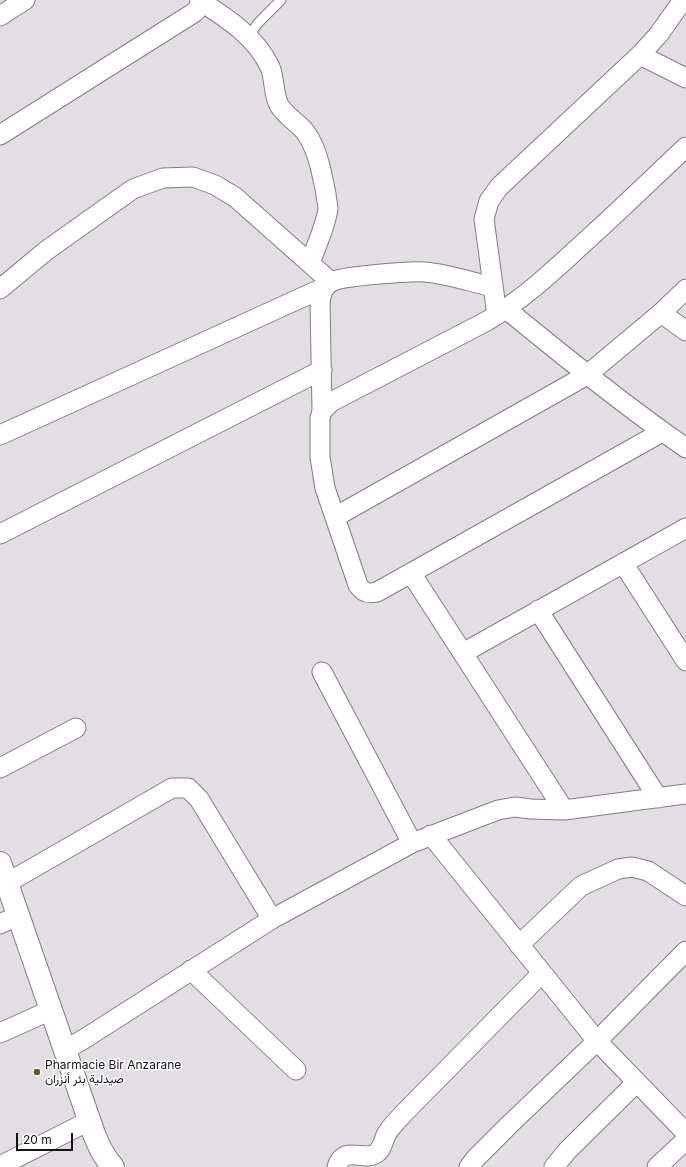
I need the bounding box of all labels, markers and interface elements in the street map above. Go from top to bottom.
place label: Pharmacie Bir Anzarane صيدلية بئر أنزران [45,1058,181,1086]
marker: Pharmacie Bir Anzarane صيدلية بئر أنزران [32,1067,42,1077]
scale bar [18,1125,75,1151]
text: 20 m [23,1132,52,1147]

